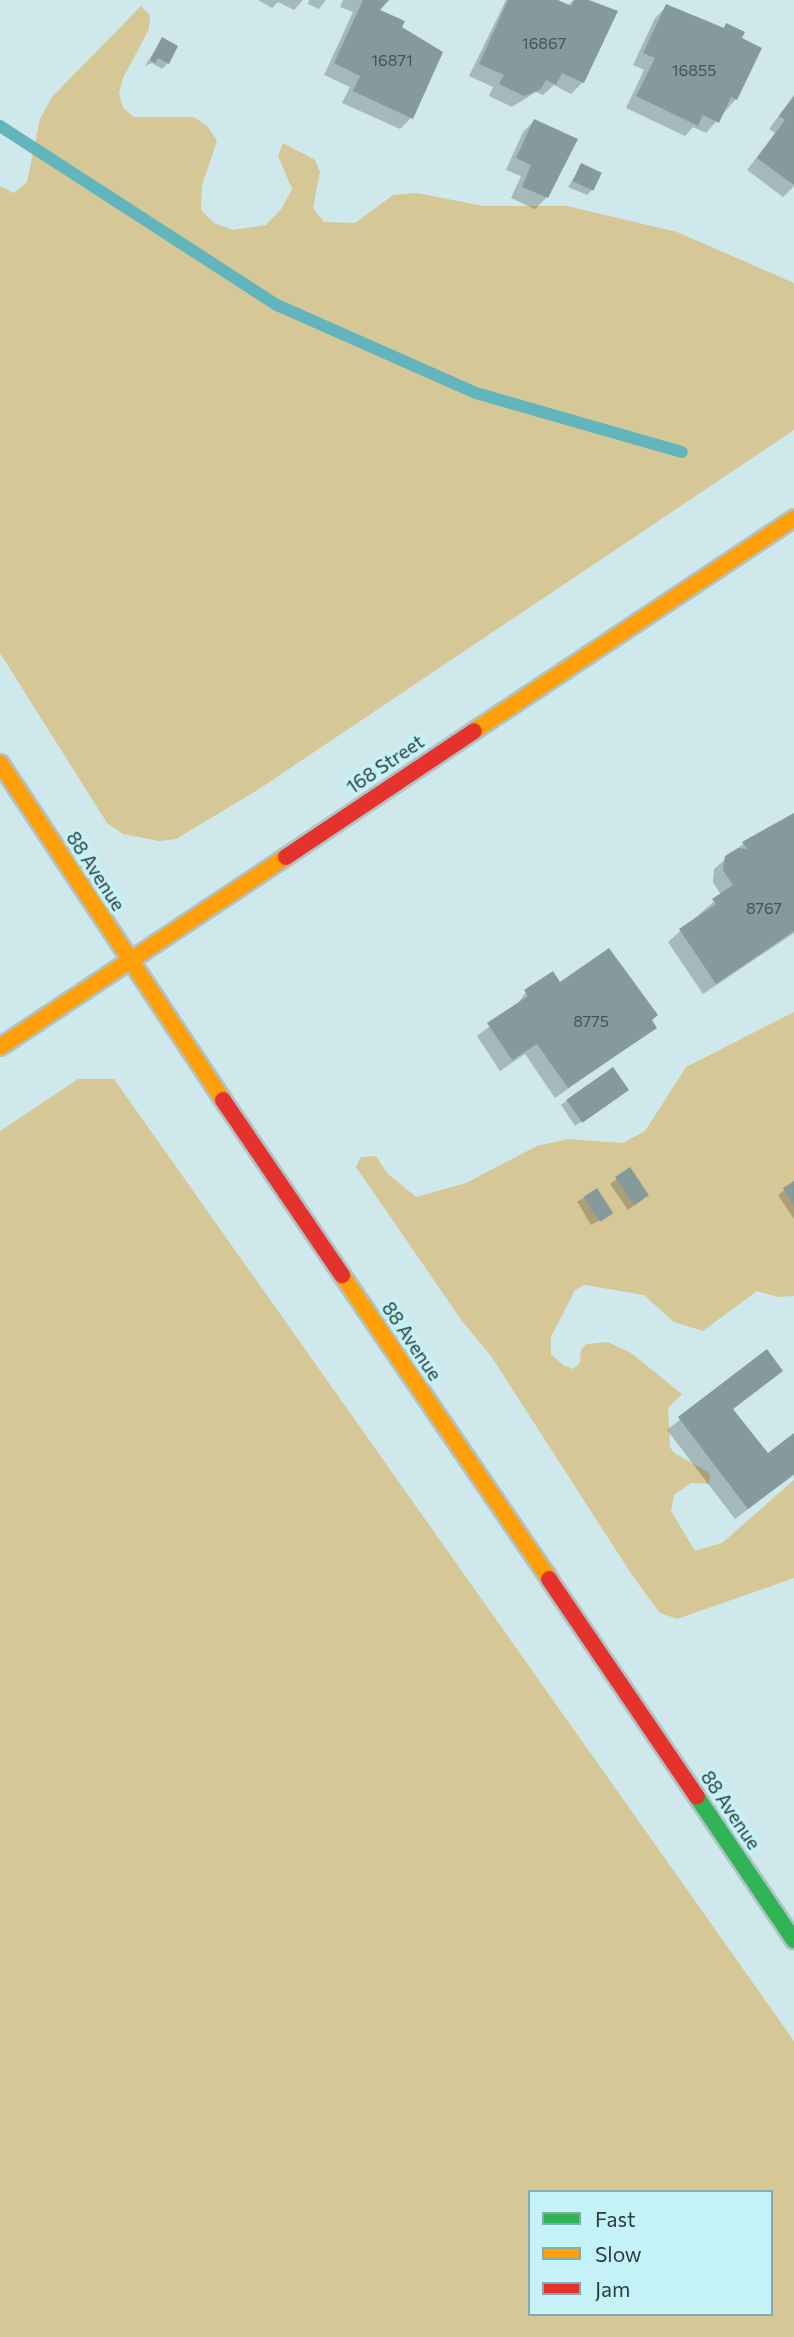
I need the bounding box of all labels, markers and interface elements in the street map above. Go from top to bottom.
house number: 16867 [522,33,566,53]
house number: 16871 [371,50,413,70]
house number: 16855 [672,60,716,80]
street label: 168 Street [342,730,428,798]
street label: 88 Avenue [62,827,130,915]
house number: 8767 [746,898,782,918]
house number: 8775 [573,1011,609,1031]
street label: 88 Avenue [377,1297,447,1385]
street label: 88 Avenue [696,1766,766,1854]
legend [528,2190,773,2316]
text: Fast [595,2206,636,2231]
text: Slow [595,2241,642,2266]
text: Jam [595,2276,630,2301]

